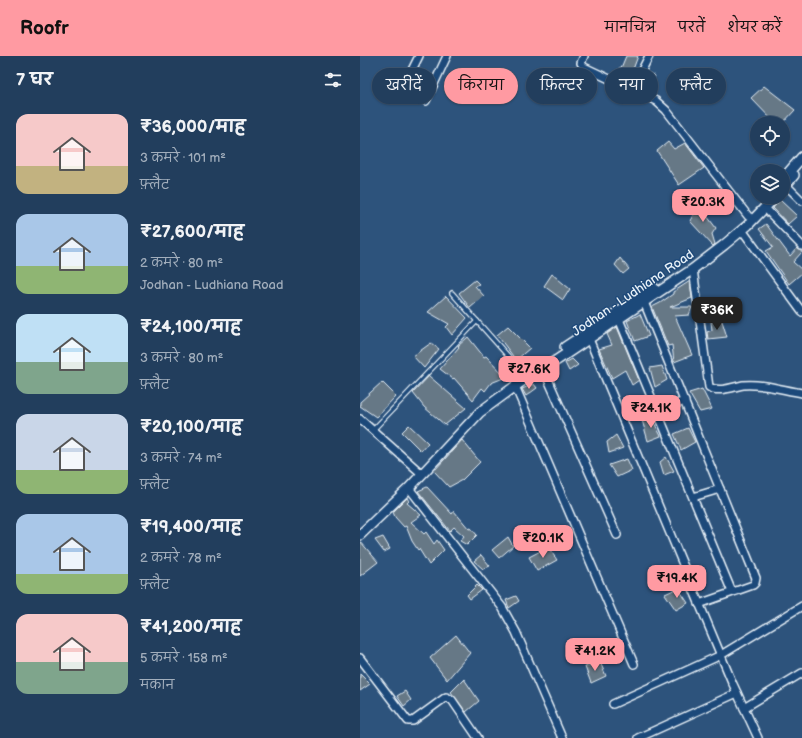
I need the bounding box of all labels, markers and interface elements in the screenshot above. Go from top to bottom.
text: Roofr [20,17,69,40]
text: मानचित्र [604,19,656,36]
text: परतें [678,19,705,36]
text: शेयर करें [727,19,782,36]
chip: खरीदें [372,68,436,104]
chip: किराया [444,68,518,104]
chip: फ़िल्टर [526,68,597,104]
chip: नया [605,68,658,104]
chip: फ़्लैट [666,68,726,104]
icon: filters [322,69,344,91]
text: 7 घर [16,70,53,90]
map controls [750,116,790,204]
button: locate [750,116,790,156]
text: ₹36,000/माह [140,117,245,137]
icon: home [48,130,96,178]
text: 3 कमरे · 101 m² [140,150,226,166]
button: layers [750,164,790,204]
text: फ़्लैट [140,177,170,193]
pin: ₹20.3K [670,189,736,223]
text: ₹20.3K [681,194,725,210]
text: ₹27,600/माह [140,222,244,242]
icon: home [48,230,96,278]
street label: Jodhan - Ludhiana Road [569,246,697,340]
text: 2 कमरे · 80 m² [140,255,223,271]
text: Jodhan - Ludhiana Road [140,277,283,293]
pin: ₹36K [693,297,741,331]
text: ₹36K [700,302,734,318]
text: ₹24,100/माह [140,317,241,337]
icon: home [48,330,96,378]
text: 3 कमरे · 80 m² [140,350,223,366]
pin: ₹27.6K [496,356,562,390]
text: ₹27.6K [507,361,551,377]
text: फ़्लैट [140,377,170,393]
pin: ₹24.1K [618,395,684,429]
text: ₹24.1K [630,400,672,416]
text: ₹20,100/माह [140,417,242,437]
icon: home [48,430,96,478]
text: 3 कमरे · 74 m² [140,450,222,466]
text: फ़्लैट [140,477,170,493]
text: ₹19,400/माह [140,517,242,537]
pin: ₹20.1K [510,525,576,559]
icon: home [48,530,96,578]
text: ₹20.1K [522,530,564,546]
text: 2 कमरे · 78 m² [140,550,222,566]
pin: ₹19.4K [644,565,710,599]
text: ₹19.4K [656,570,698,586]
text: फ़्लैट [140,577,170,593]
text: ₹41,200/माह [140,617,241,637]
icon: home [48,630,96,678]
pin: ₹41.2K [562,638,628,672]
text: ₹41.2K [574,643,616,659]
text: 5 कमरे · 158 m² [140,650,228,666]
text: मकान [140,677,174,693]

